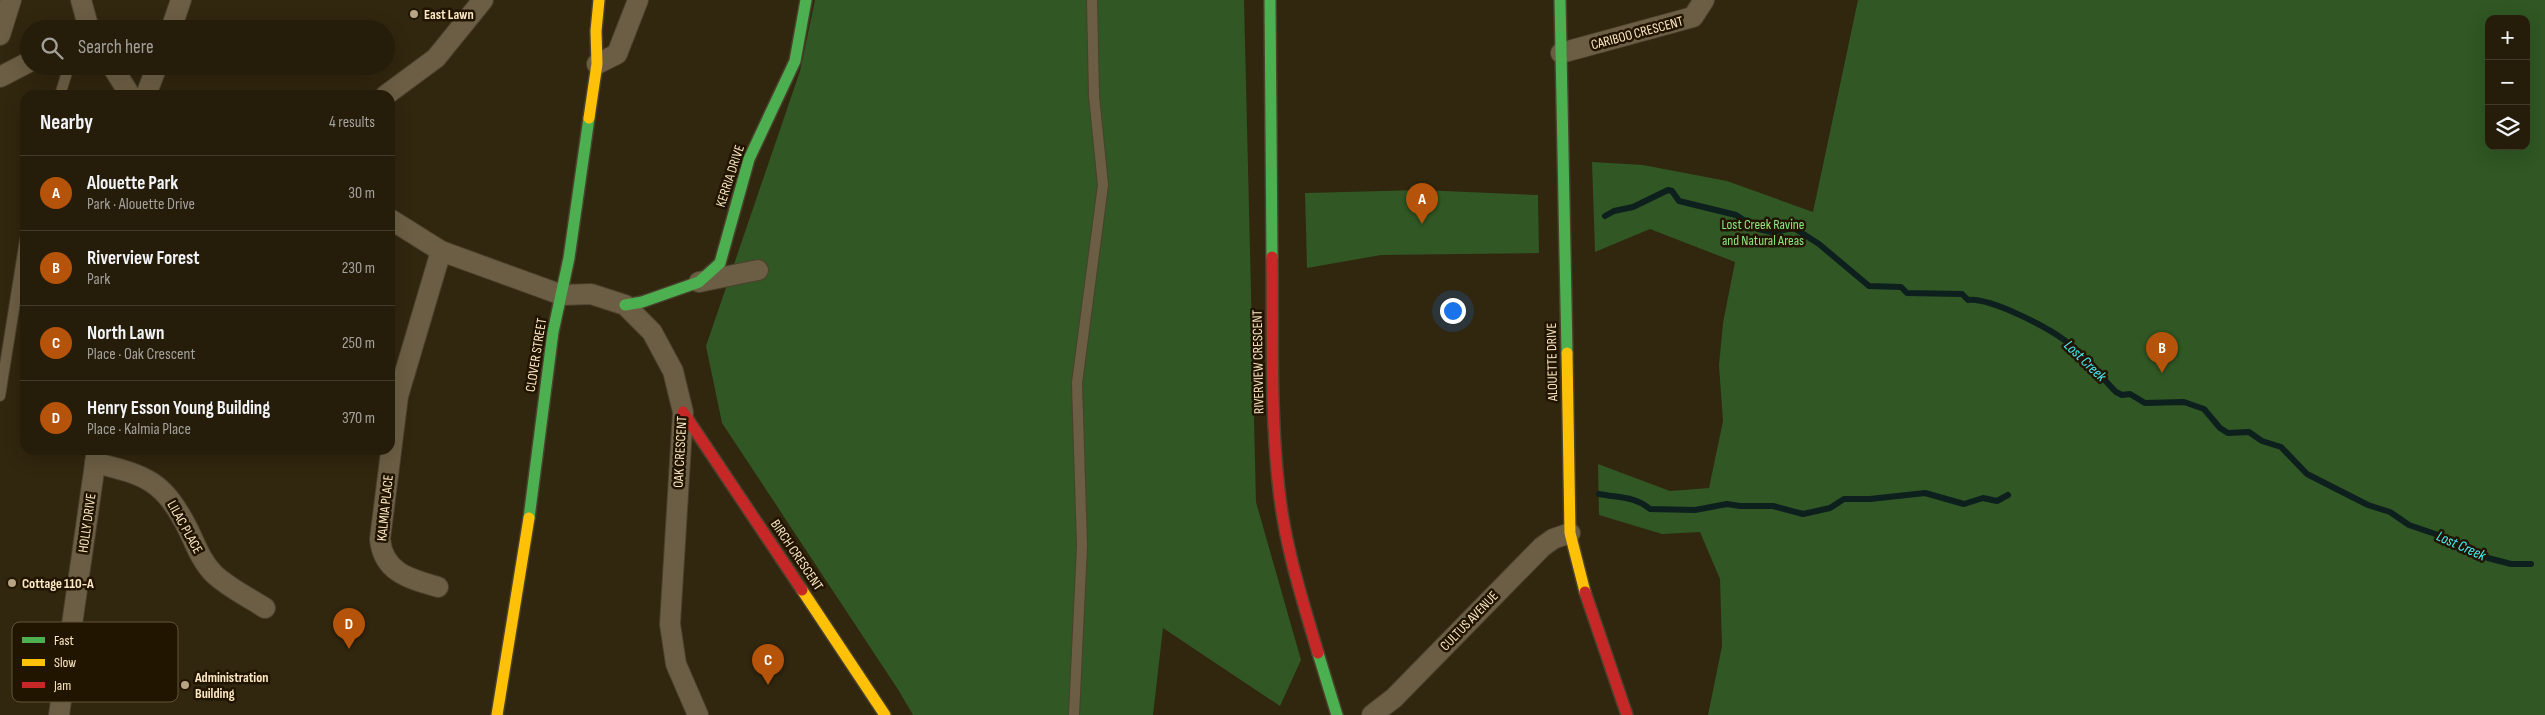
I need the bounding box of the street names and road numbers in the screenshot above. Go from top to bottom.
street label: CARIBOO CRESCENT [1589,12,1685,53]
street label: KERRIA DRIVE [712,143,748,209]
street label: RIVERVIEW CRESCENT [1249,309,1267,414]
street label: CLOVER STREET [522,317,550,393]
street label: ALOUETTE DRIVE [1543,323,1561,402]
street label: OAK CRESCENT [670,415,690,488]
street label: KALMIA PLACE [373,474,397,542]
street label: HOLLY DRIVE [74,492,100,554]
street label: LILAC PLACE [164,498,207,557]
street label: BIRCH CRESCENT [767,516,827,594]
street label: CULTUS AVENUE [1436,587,1502,654]

